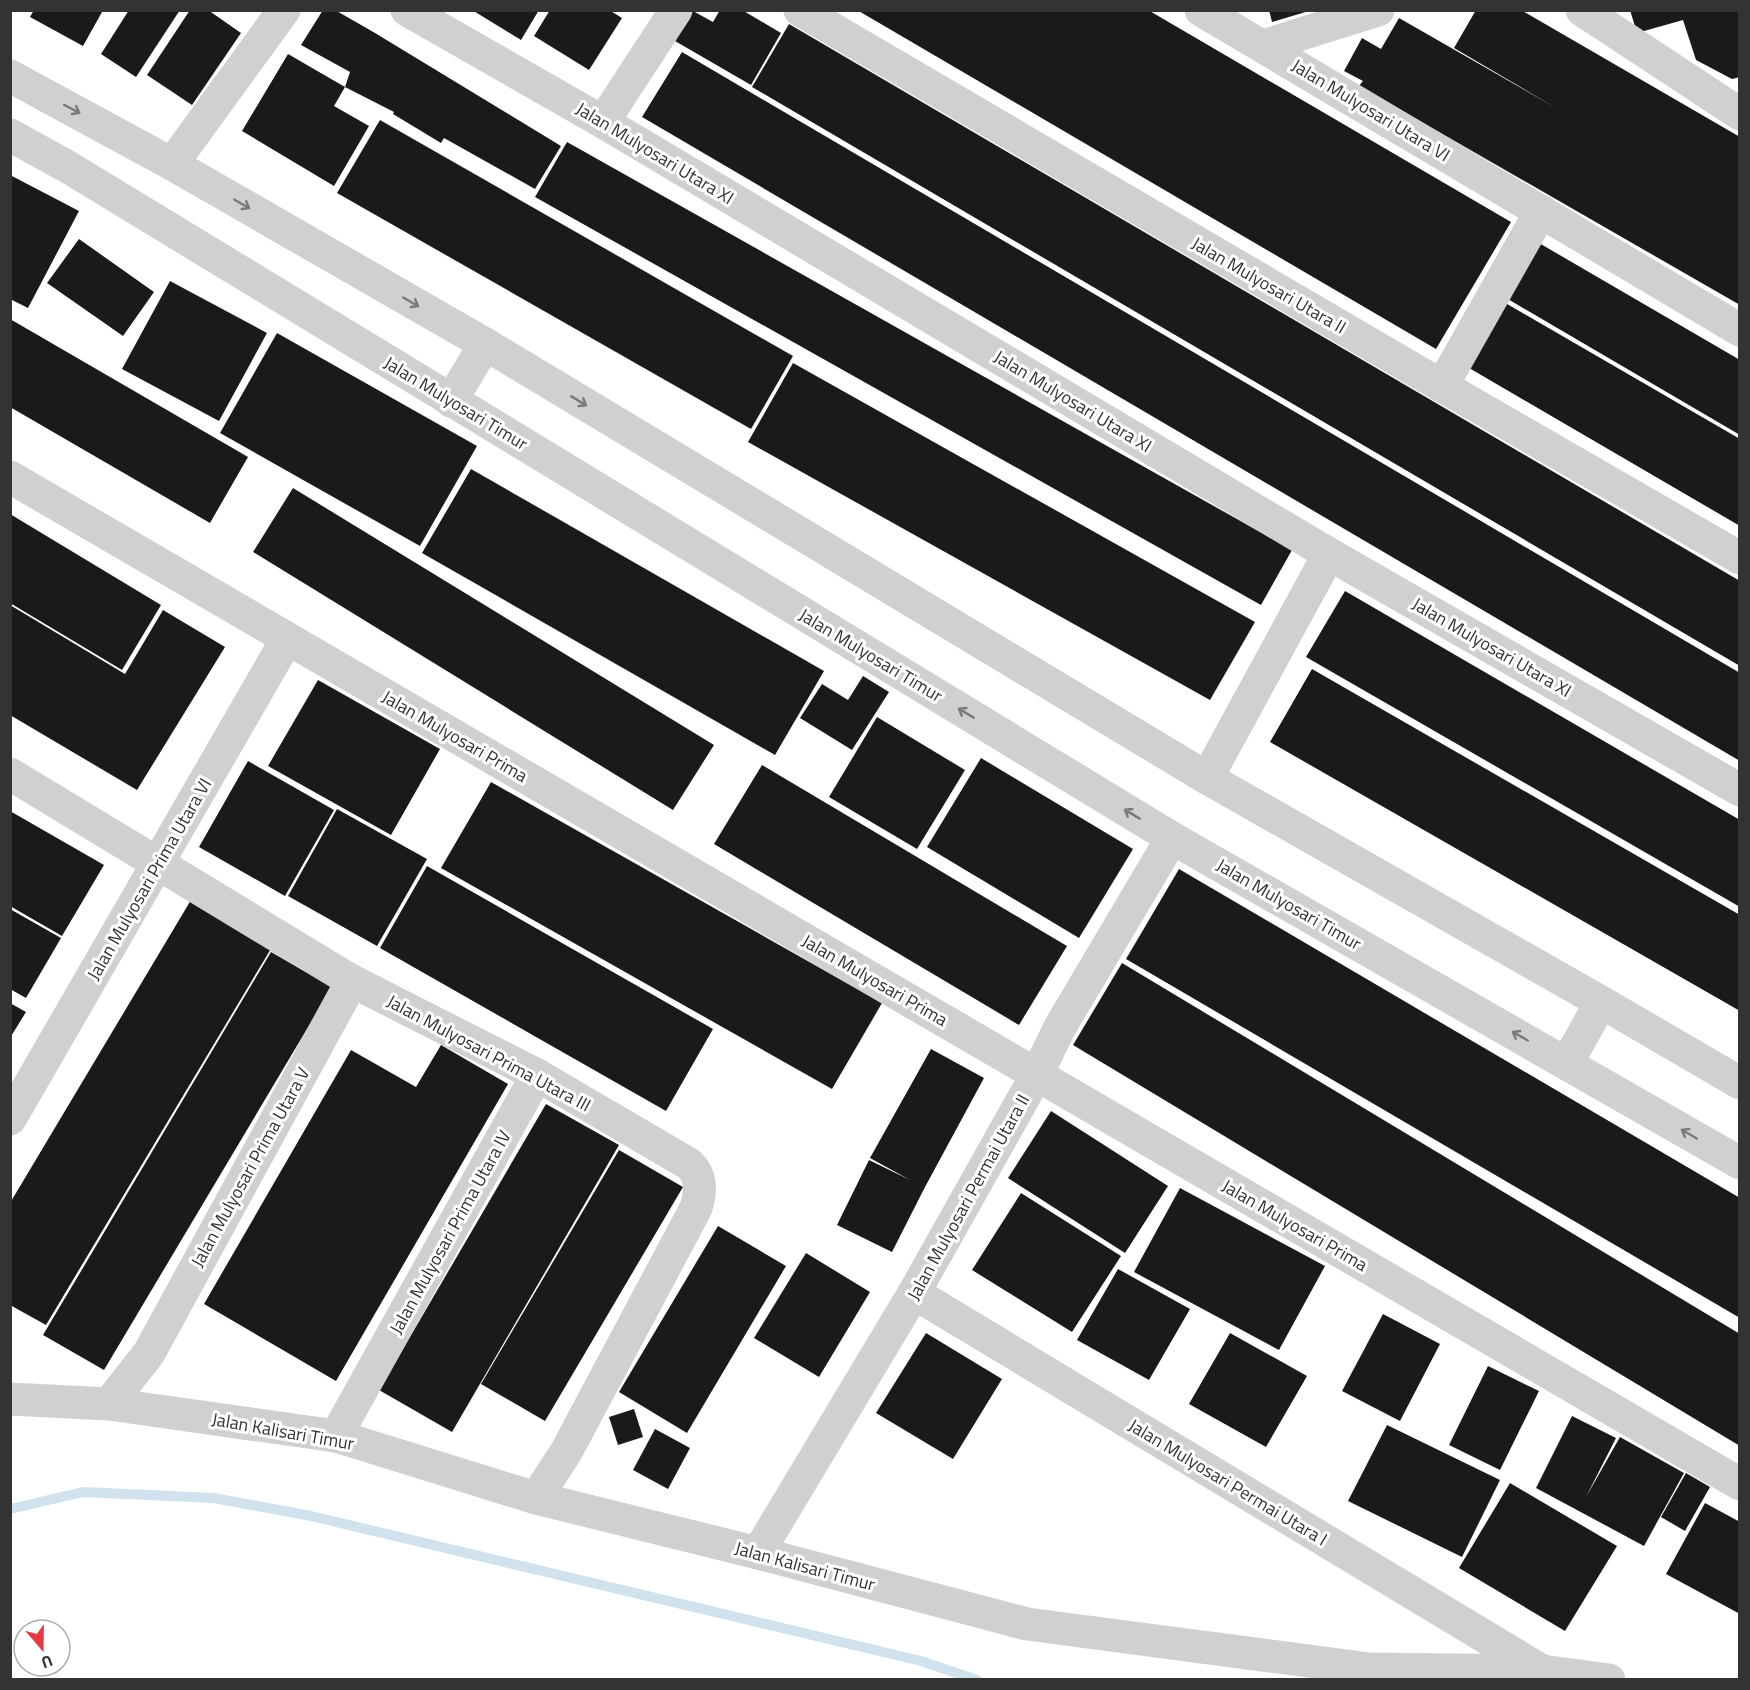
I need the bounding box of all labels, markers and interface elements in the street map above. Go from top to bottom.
street label: Jalan Mulyosari Utara VI [1287,52,1455,168]
street label: Jalan Mulyosari Utara XI [571,95,739,211]
one-way arrow [62,104,80,115]
one-way arrow [233,198,250,210]
street label: Jalan Mulyosari Utara II [1187,230,1351,340]
one-way arrow [402,296,419,308]
street label: Jalan Mulyosari Utara XI [989,343,1157,459]
street label: Jalan Mulyosari Timur [379,349,533,457]
one-way arrow [570,395,587,407]
street label: Jalan Mulyosari Utara XI [1407,590,1577,704]
street label: Jalan Mulyosari Timur [794,601,948,709]
street label: Jalan Mulyosari Prima [377,683,533,789]
one-way arrow [958,706,975,718]
street label: Jalan Mulyosari Prima Utara VI [80,773,218,985]
one-way arrow [1124,807,1141,819]
street label: Jalan Mulyosari Timur [1211,851,1367,957]
street label: Jalan Mulyosari Prima [797,927,953,1033]
street label: Jalan Mulyosari Prima Utara III [382,988,596,1118]
one-way arrow [1512,1030,1529,1042]
street label: Jalan Mulyosari Prima Utara V [184,1062,317,1272]
street label: Jalan Mulyosari Permai Utara II [900,1089,1036,1305]
street label: Jalan Mulyosari Prima Utara IV [383,1125,518,1339]
one-way arrow [1681,1128,1698,1140]
street label: Jalan Mulyosari Prima [1217,1172,1373,1278]
street label: Jalan Kalisari Timur [210,1405,356,1457]
street label: Jalan Mulyosari Permai Utara I [1123,1412,1333,1552]
street label: Jalan Kalisari Timur [732,1534,878,1598]
north arrow [12,1618,72,1678]
text: U [38,1649,56,1675]

